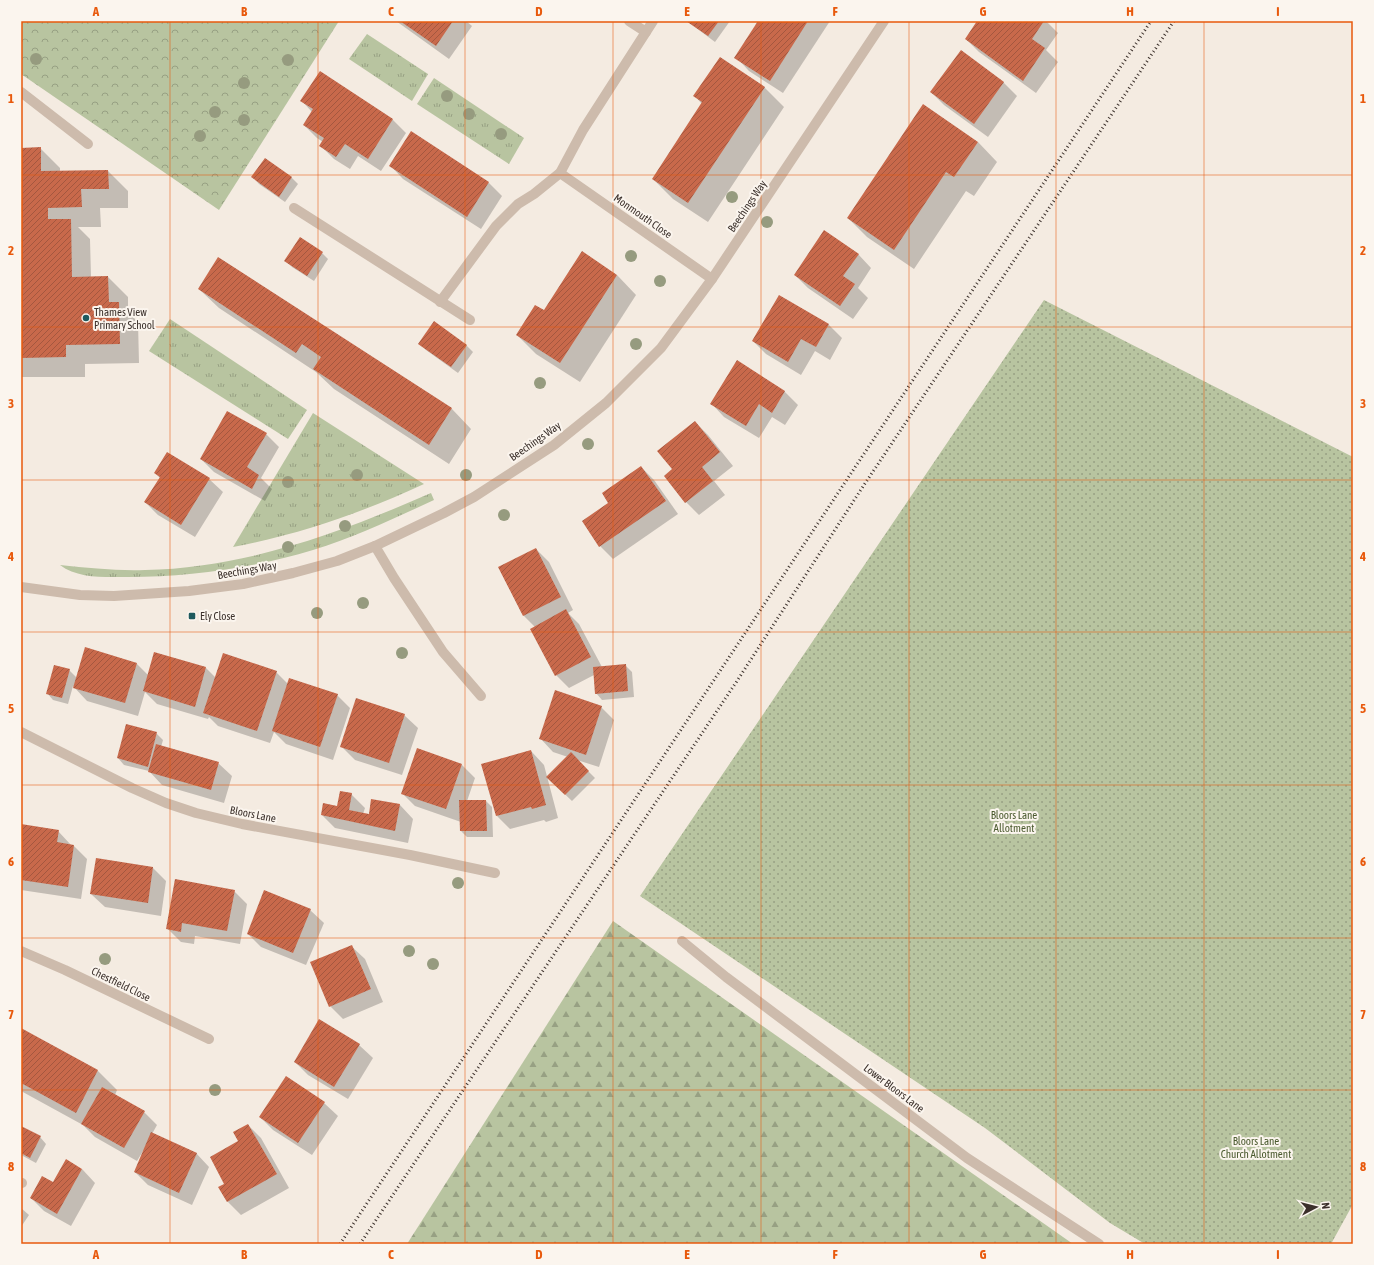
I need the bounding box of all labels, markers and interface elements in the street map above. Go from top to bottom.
text: A [92,4,100,19]
text: B [241,4,248,19]
text: C [388,4,394,19]
text: D [535,4,543,19]
text: E [684,4,690,19]
text: F [832,4,838,19]
text: G [980,4,987,19]
text: H [1126,4,1134,19]
text: I [1276,4,1280,19]
text: 1 [8,91,14,106]
text: 1 [1360,91,1366,106]
street label: Beechings Way [725,177,769,234]
street label: Monmouth Close [612,192,674,240]
text: 2 [8,243,14,258]
text: 2 [1360,243,1366,258]
place label: Thames View Primary School [94,306,155,331]
marker: Thames View Primary School [81,313,91,323]
text: 3 [8,396,14,411]
text: 3 [1360,396,1366,411]
street label: Beechings Way [507,419,563,463]
text: 4 [7,549,14,564]
text: 4 [1359,549,1366,564]
street label: Beechings Way [217,559,278,581]
place label: Ely Close [200,610,235,622]
marker: Ely Close [187,611,197,621]
text: 5 [8,701,14,716]
text: 5 [1360,701,1366,716]
street label: Bloors Lane [229,804,277,824]
park label: Bloors Lane Allotment [991,809,1037,834]
text: 6 [8,854,14,869]
text: 6 [1360,854,1366,869]
street label: Chestfield Close [90,965,152,1003]
text: 7 [8,1007,14,1022]
text: 7 [1360,1007,1366,1022]
street label: Lower Bloors Lane [862,1061,926,1115]
park label: Bloors Lane Church Allotment [1221,1135,1291,1160]
text: 8 [8,1159,14,1174]
text: 8 [1360,1159,1366,1174]
north arrow [1296,1187,1336,1227]
text: N [1320,1202,1332,1210]
text: A [92,1247,100,1262]
text: B [241,1247,248,1262]
text: C [388,1247,394,1262]
text: D [535,1247,543,1262]
text: E [684,1247,690,1262]
text: F [832,1247,838,1262]
text: G [980,1247,987,1262]
text: H [1126,1247,1134,1262]
text: I [1276,1247,1280,1262]

